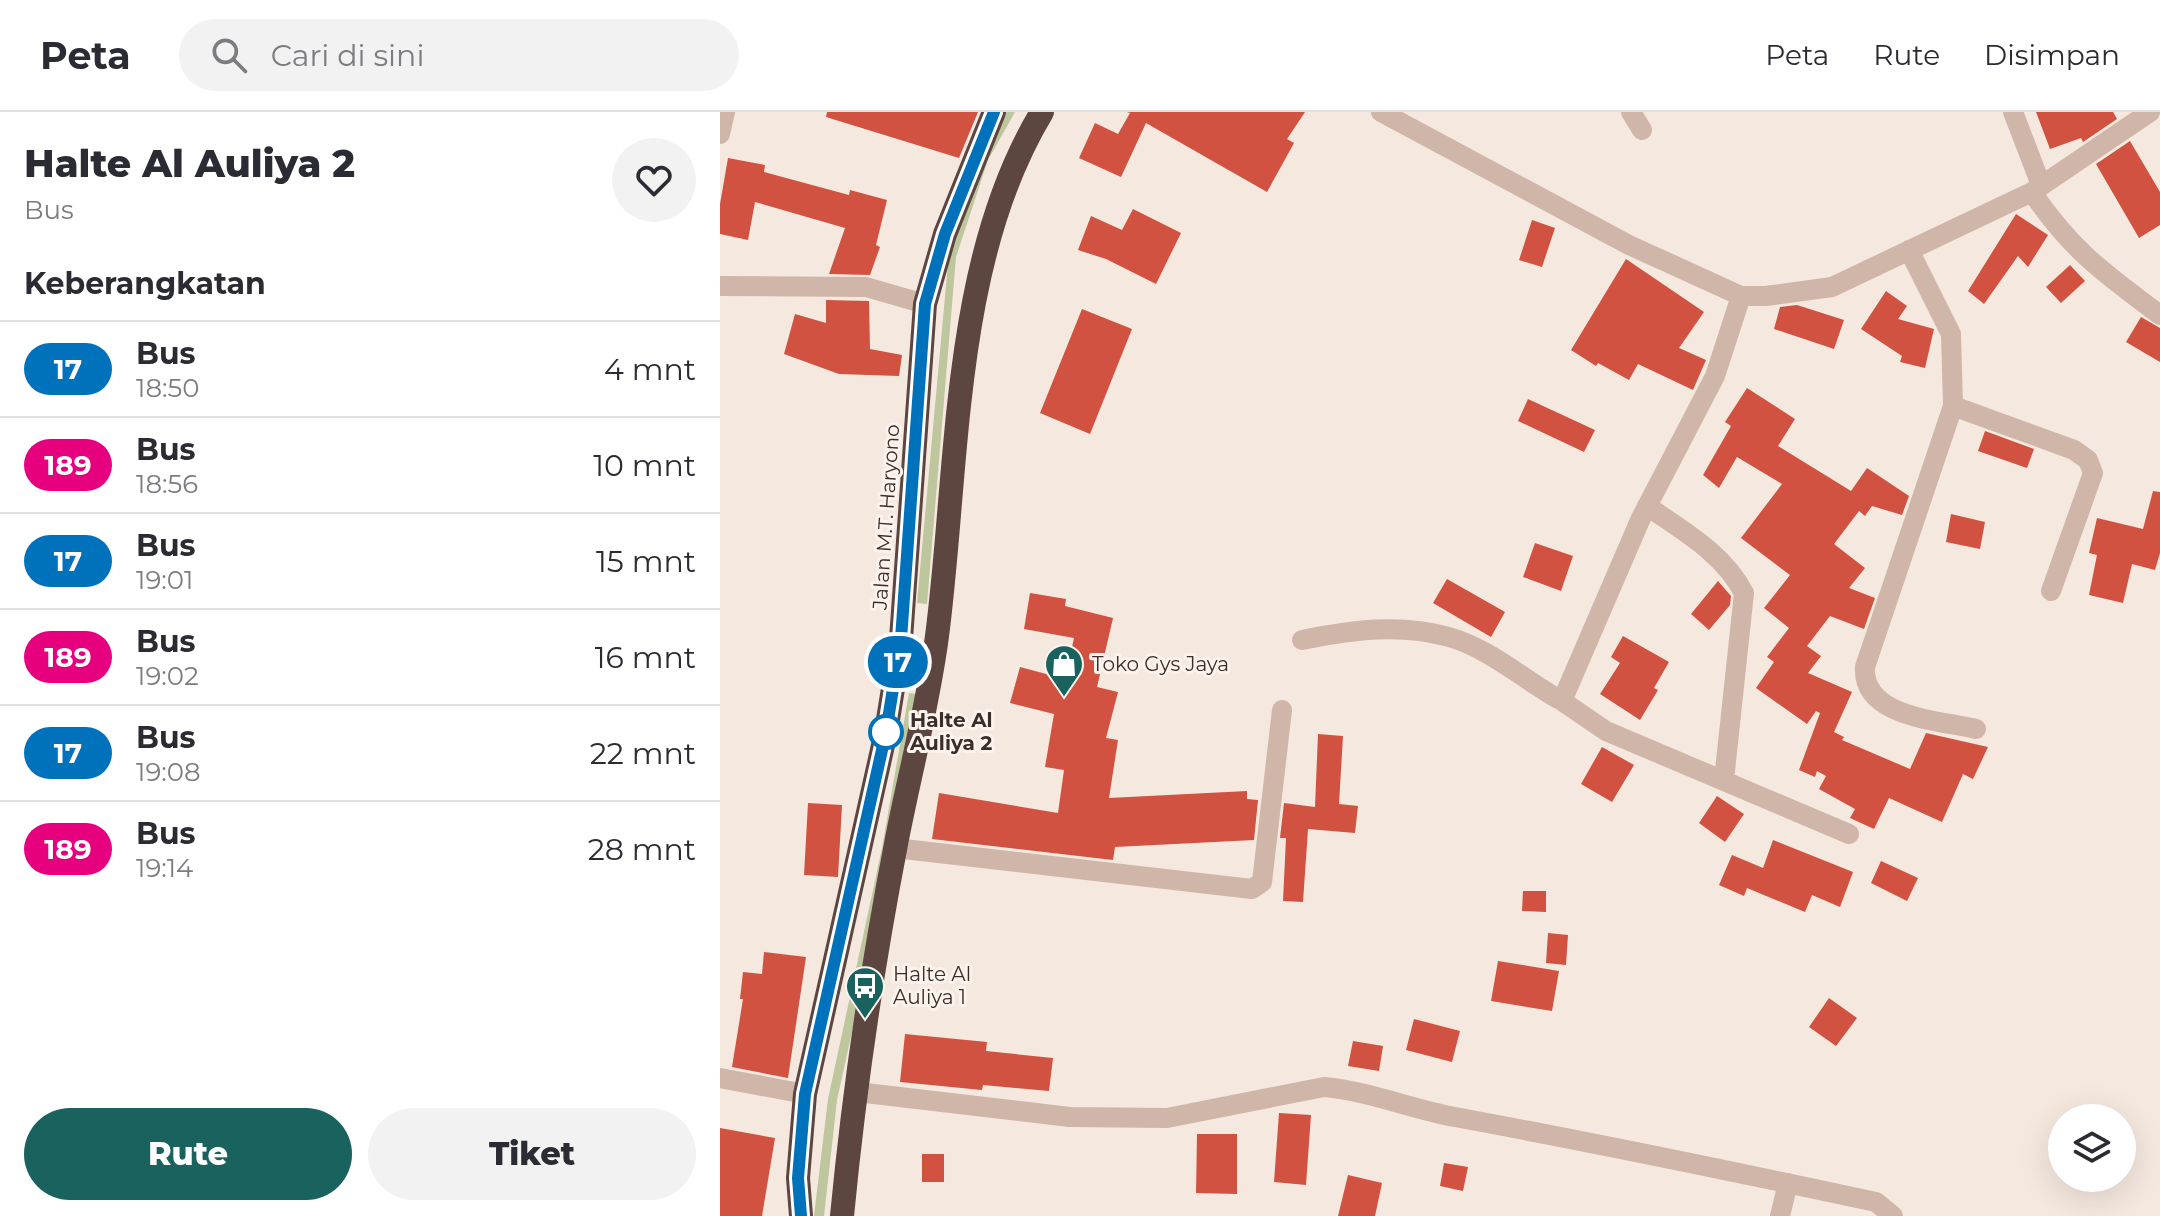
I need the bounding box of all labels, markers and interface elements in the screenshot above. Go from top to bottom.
search box [179,19,739,91]
text: Peta [40,32,131,79]
icon: search [207,33,251,77]
text: Cari di sini [271,37,424,74]
text: Peta [1765,38,1829,72]
text: Rute [1873,38,1940,72]
text: Disimpan [1984,38,2120,72]
button: heart [612,138,696,222]
text: Halte Al Auliya 2 [24,140,355,187]
text: Bus [24,194,74,226]
text: Keberangkatan [24,265,266,302]
text: Bus [136,335,196,372]
text: 4 mnt [604,351,696,388]
text: 17 [54,352,82,386]
text: 18:50 [136,372,199,404]
street label: Jalan M.T. Haryono [867,423,904,612]
text: Bus [136,431,196,468]
text: 10 mnt [593,447,696,484]
text: 189 [44,448,92,482]
text: 18:56 [136,468,198,500]
text: Bus [136,527,196,564]
text: 15 mnt [596,543,696,580]
text: 17 [54,544,82,578]
text: 19:01 [136,564,193,596]
text: Bus [136,623,196,660]
line badge: 17 [862,636,934,688]
text: 16 mnt [595,639,696,676]
text: 189 [44,640,92,674]
shop icon: Toko Gys Jaya [1043,643,1085,698]
text: 17 [884,645,912,679]
place label: Toko Gys Jaya [1092,652,1229,676]
text: 19:02 [136,660,199,692]
place label: Halte Al Auliya 2 [909,708,993,755]
marker: Halte Al Auliya 2 [869,715,903,749]
text: Bus [136,719,196,756]
text: 22 mnt [590,735,696,772]
text: 17 [54,736,82,770]
text: 19:08 [136,756,201,788]
text: Bus [136,815,196,852]
text: 28 mnt [588,831,696,868]
text: 189 [44,832,92,866]
text: 19:14 [136,852,193,884]
place label: Halte Al Auliya 1 [893,962,971,1009]
bus stop icon: Halte Al Auliya 1 [844,965,886,1020]
map controls [2048,1104,2136,1192]
button: layers [2048,1104,2136,1192]
button: Rute [24,1108,352,1200]
button: Tiket [368,1108,696,1200]

